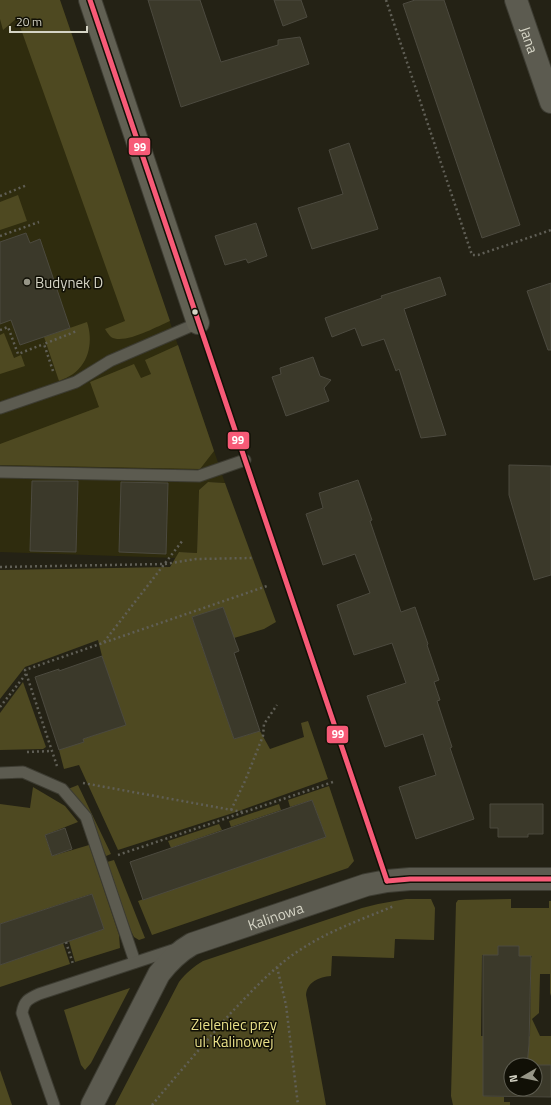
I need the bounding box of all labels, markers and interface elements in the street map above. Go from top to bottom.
scale bar [10,8,87,34]
text: 20 m [16,12,42,31]
street label: Jana [514,23,545,57]
line badge: 99 [128,137,151,156]
text: 99 [134,139,146,155]
place label: Budynek D [35,271,103,294]
marker: Budynek D [22,277,32,287]
unlabelled marker [190,307,200,317]
line badge: 99 [227,431,250,450]
text: 99 [232,432,244,448]
line badge: 99 [326,725,349,744]
text: 99 [332,726,344,742]
street label: Kalinowa [244,895,307,936]
park label: Zieleniec przy ul. Kalinowej [191,1013,277,1053]
north arrow [503,1057,543,1097]
text: N [505,1074,522,1084]

